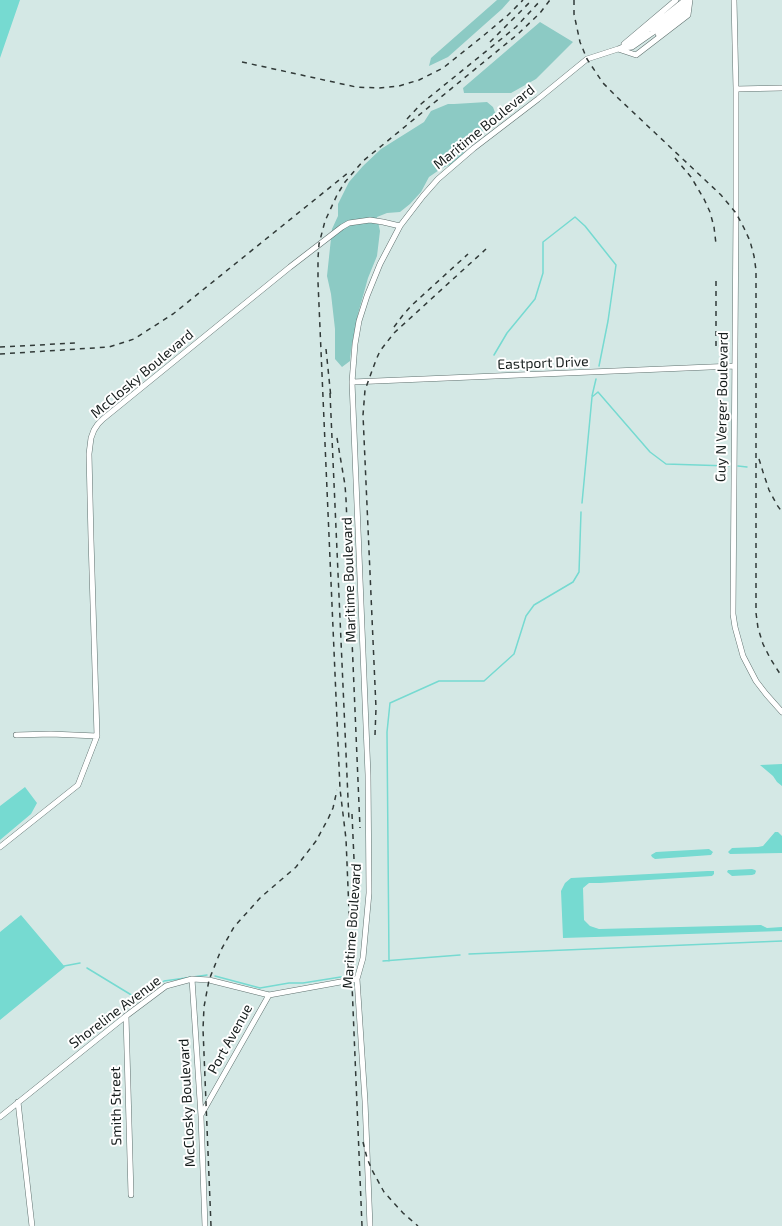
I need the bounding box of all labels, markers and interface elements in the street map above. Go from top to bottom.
street label: Maritime Boulevard [430,81,538,173]
street label: McClosky Boulevard [87,326,197,422]
street label: Guy N Verger Boulevard [712,332,732,482]
street label: Eastport Drive [497,353,589,373]
street label: Maritime Boulevard [338,517,360,643]
street label: Maritime Boulevard [339,863,365,989]
street label: Shoreline Avenue [66,972,164,1052]
street label: Port Avenue [204,1001,256,1077]
street label: McClosky Boulevard [175,1038,199,1168]
street label: Smith Street [107,1066,125,1146]

